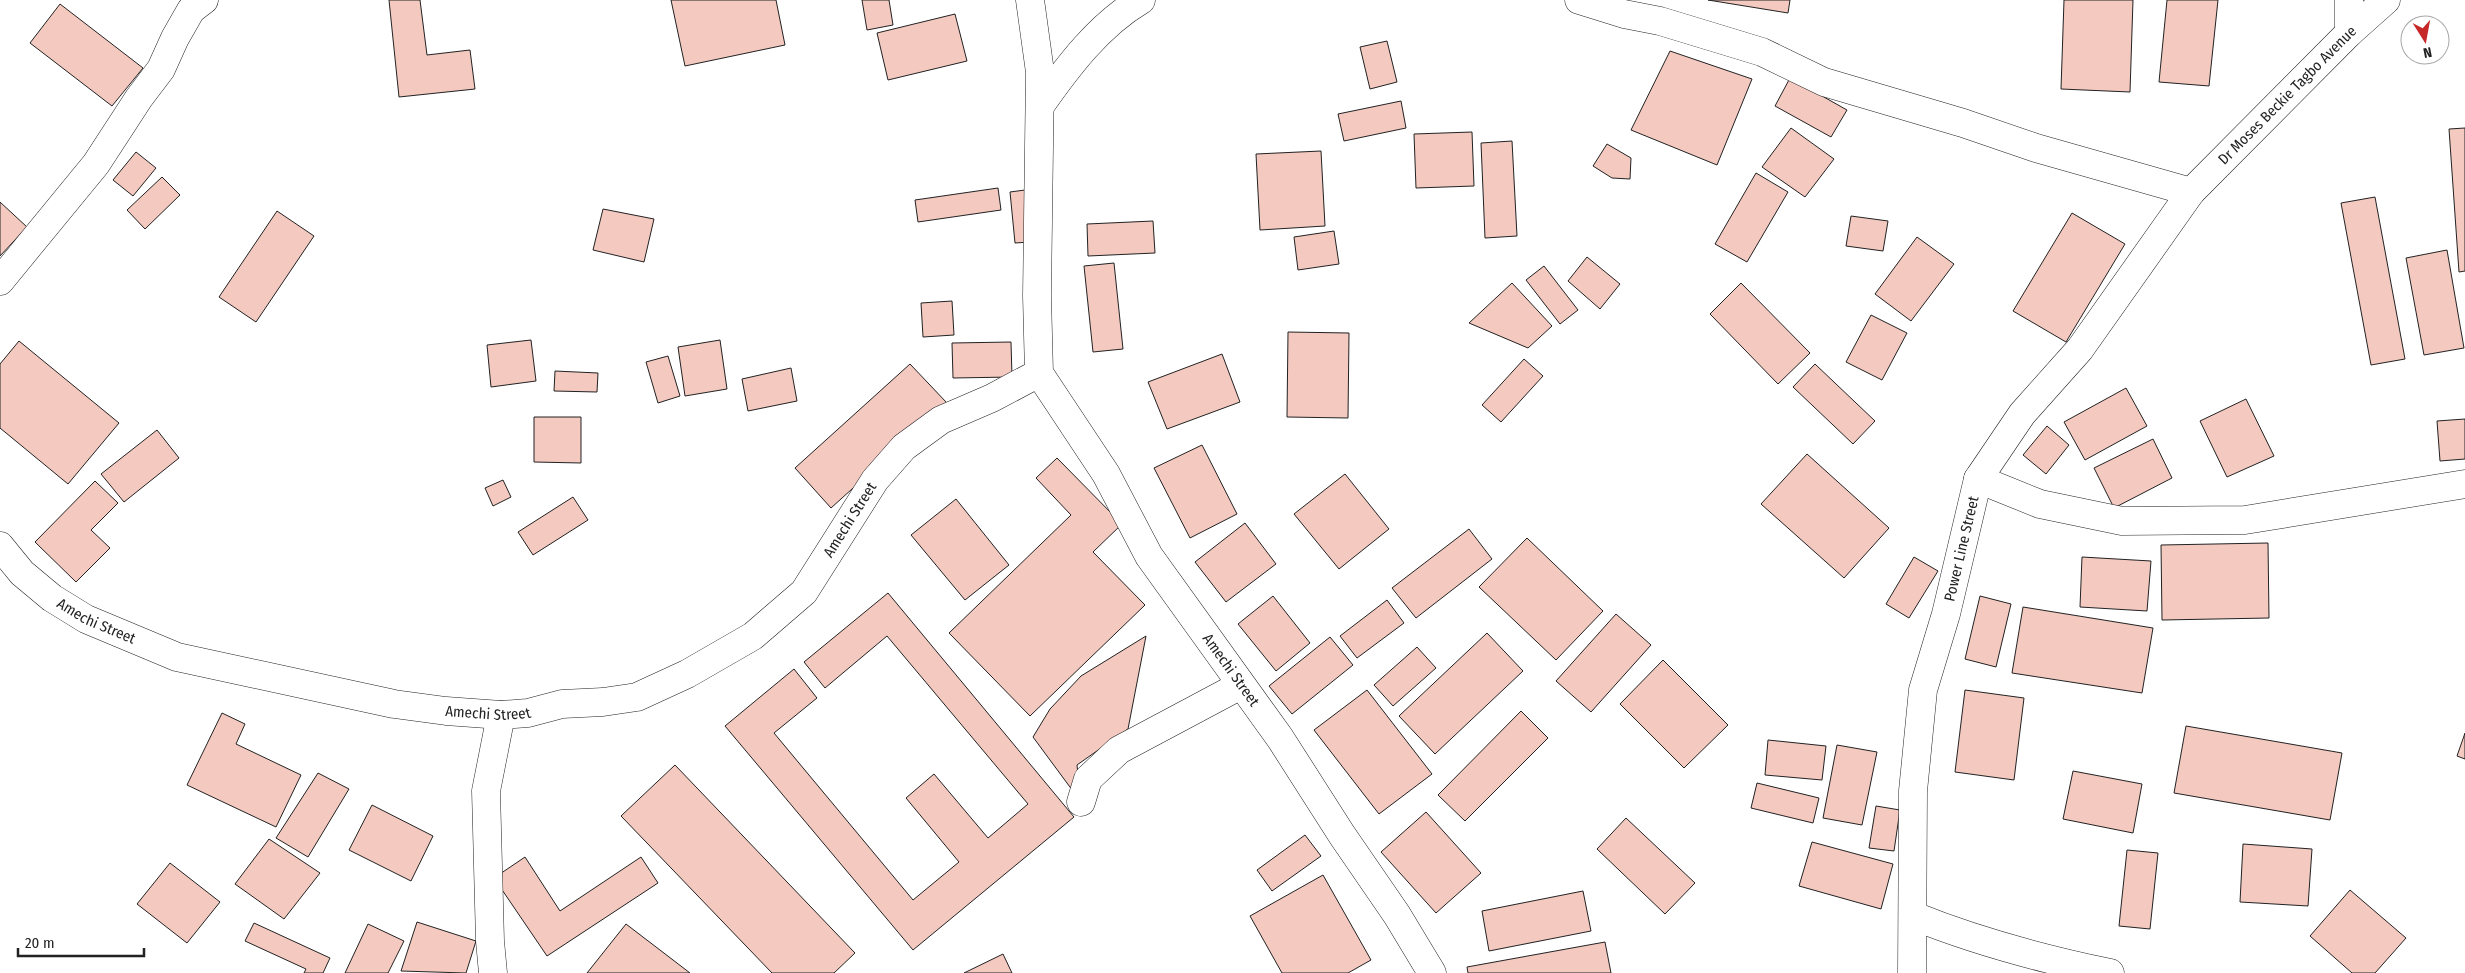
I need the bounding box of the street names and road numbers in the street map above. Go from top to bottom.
street label: Dr Moses Beckie Tagbo Avenue [2214,22,2360,168]
street label: Amechi Street [819,479,880,561]
street label: Power Line Street [1940,494,1983,603]
street label: Amechi Street [54,594,138,648]
street label: Amechi Street [1199,630,1263,710]
street label: Amechi Street [445,702,533,724]

